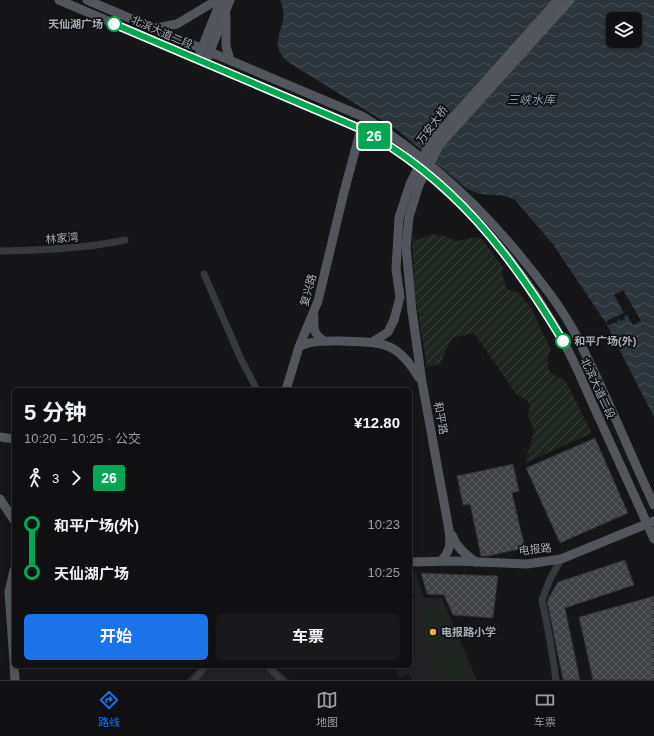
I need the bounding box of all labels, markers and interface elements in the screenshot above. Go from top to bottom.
map controls [606,12,642,48]
button: layers [606,12,642,48]
street label: 北滨大道二段 [129,13,195,51]
marker: 天仙湖广场 [106,16,122,32]
place label: 天仙湖广场 [48,18,103,30]
water label: 三峡水库 [507,93,557,107]
street label: 万安大桥 [414,104,450,146]
line badge: 26 [356,123,392,149]
text: 26 [366,128,382,144]
street label: 林家湾 [45,231,79,245]
street label: 复兴路 [298,273,318,307]
marker: 和平广场(外) [555,333,571,349]
place label: 和平广场(外) [574,335,637,347]
street label: 北滨大道二段 [579,356,617,420]
text: 5 分钟 [24,400,86,425]
street label: 和平路 [432,401,450,435]
text: ¥12.80 [354,414,400,431]
text: 10:20 – 10:25 · 公交 [24,431,141,446]
icon: walk [24,467,46,489]
icon: forward [65,467,87,489]
text: 26 [101,470,117,486]
text: 3 [52,471,59,486]
text: 和平广场(外) [54,517,139,534]
text: 10:23 [367,517,400,532]
street label: 电报路 [518,541,552,557]
text: 天仙湖广场 [54,565,129,582]
text: 10:25 [367,565,400,580]
button: 开始 [24,614,208,660]
button: 车票 [216,614,400,660]
place label: 电报路小学 [441,626,496,638]
marker: 电报路小学 [428,627,438,637]
tab: 路线 [98,689,120,729]
tab: 地图 [316,689,338,729]
tab: 车票 [534,689,556,729]

